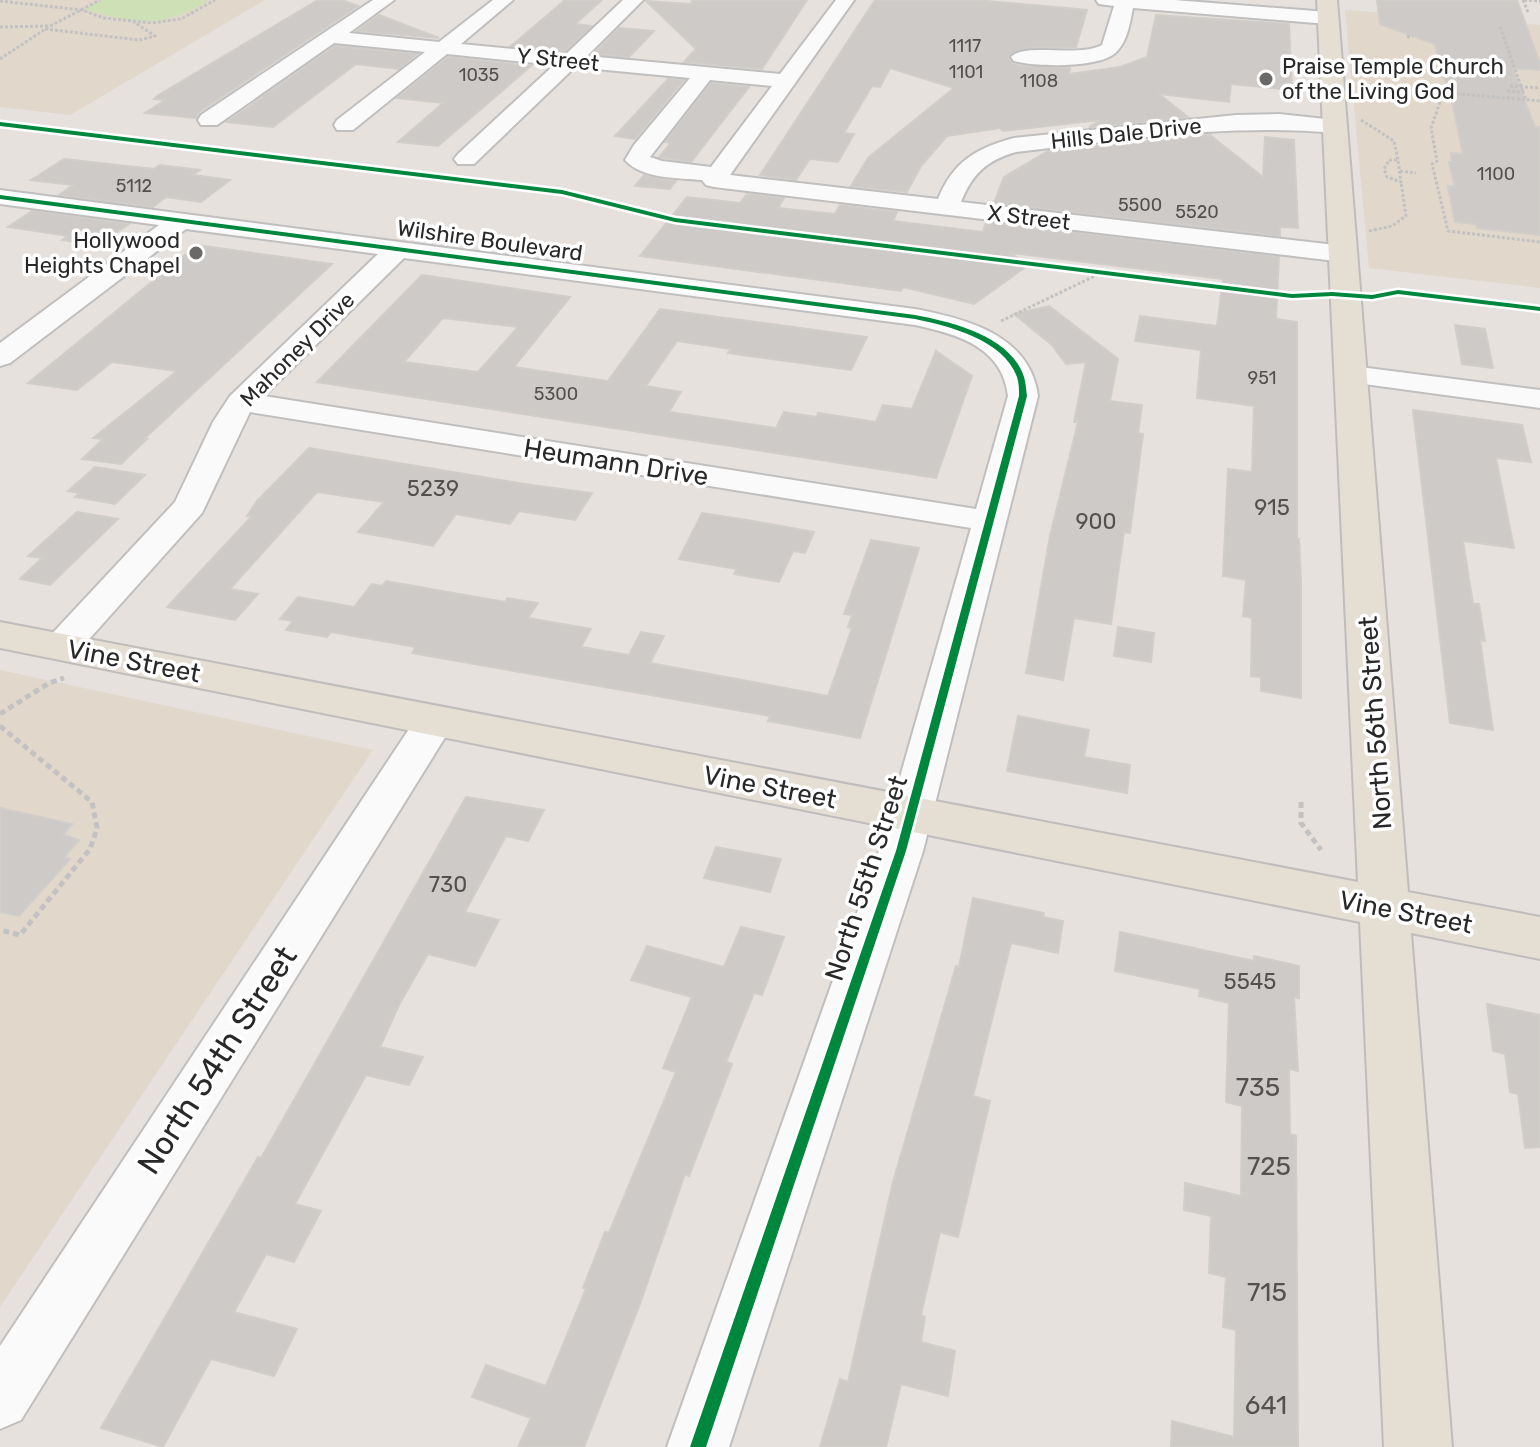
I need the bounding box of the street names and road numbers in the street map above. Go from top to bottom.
street label: Y Street [515,42,601,77]
street label: Hills Dale Drive [1049,112,1203,155]
street label: X Street [986,199,1072,236]
street label: Wilshire Boulevard [395,214,584,267]
street label: Mahoney Drive [235,287,360,412]
street label: Heumann Drive [521,433,711,492]
street label: North 56th Street [1353,615,1398,831]
street label: Vine Street [65,633,203,690]
street label: Vine Street [701,759,839,816]
street label: North 55th Street [819,772,914,985]
street label: Vine Street [1337,884,1475,941]
street label: North 54th Street [129,939,305,1181]

